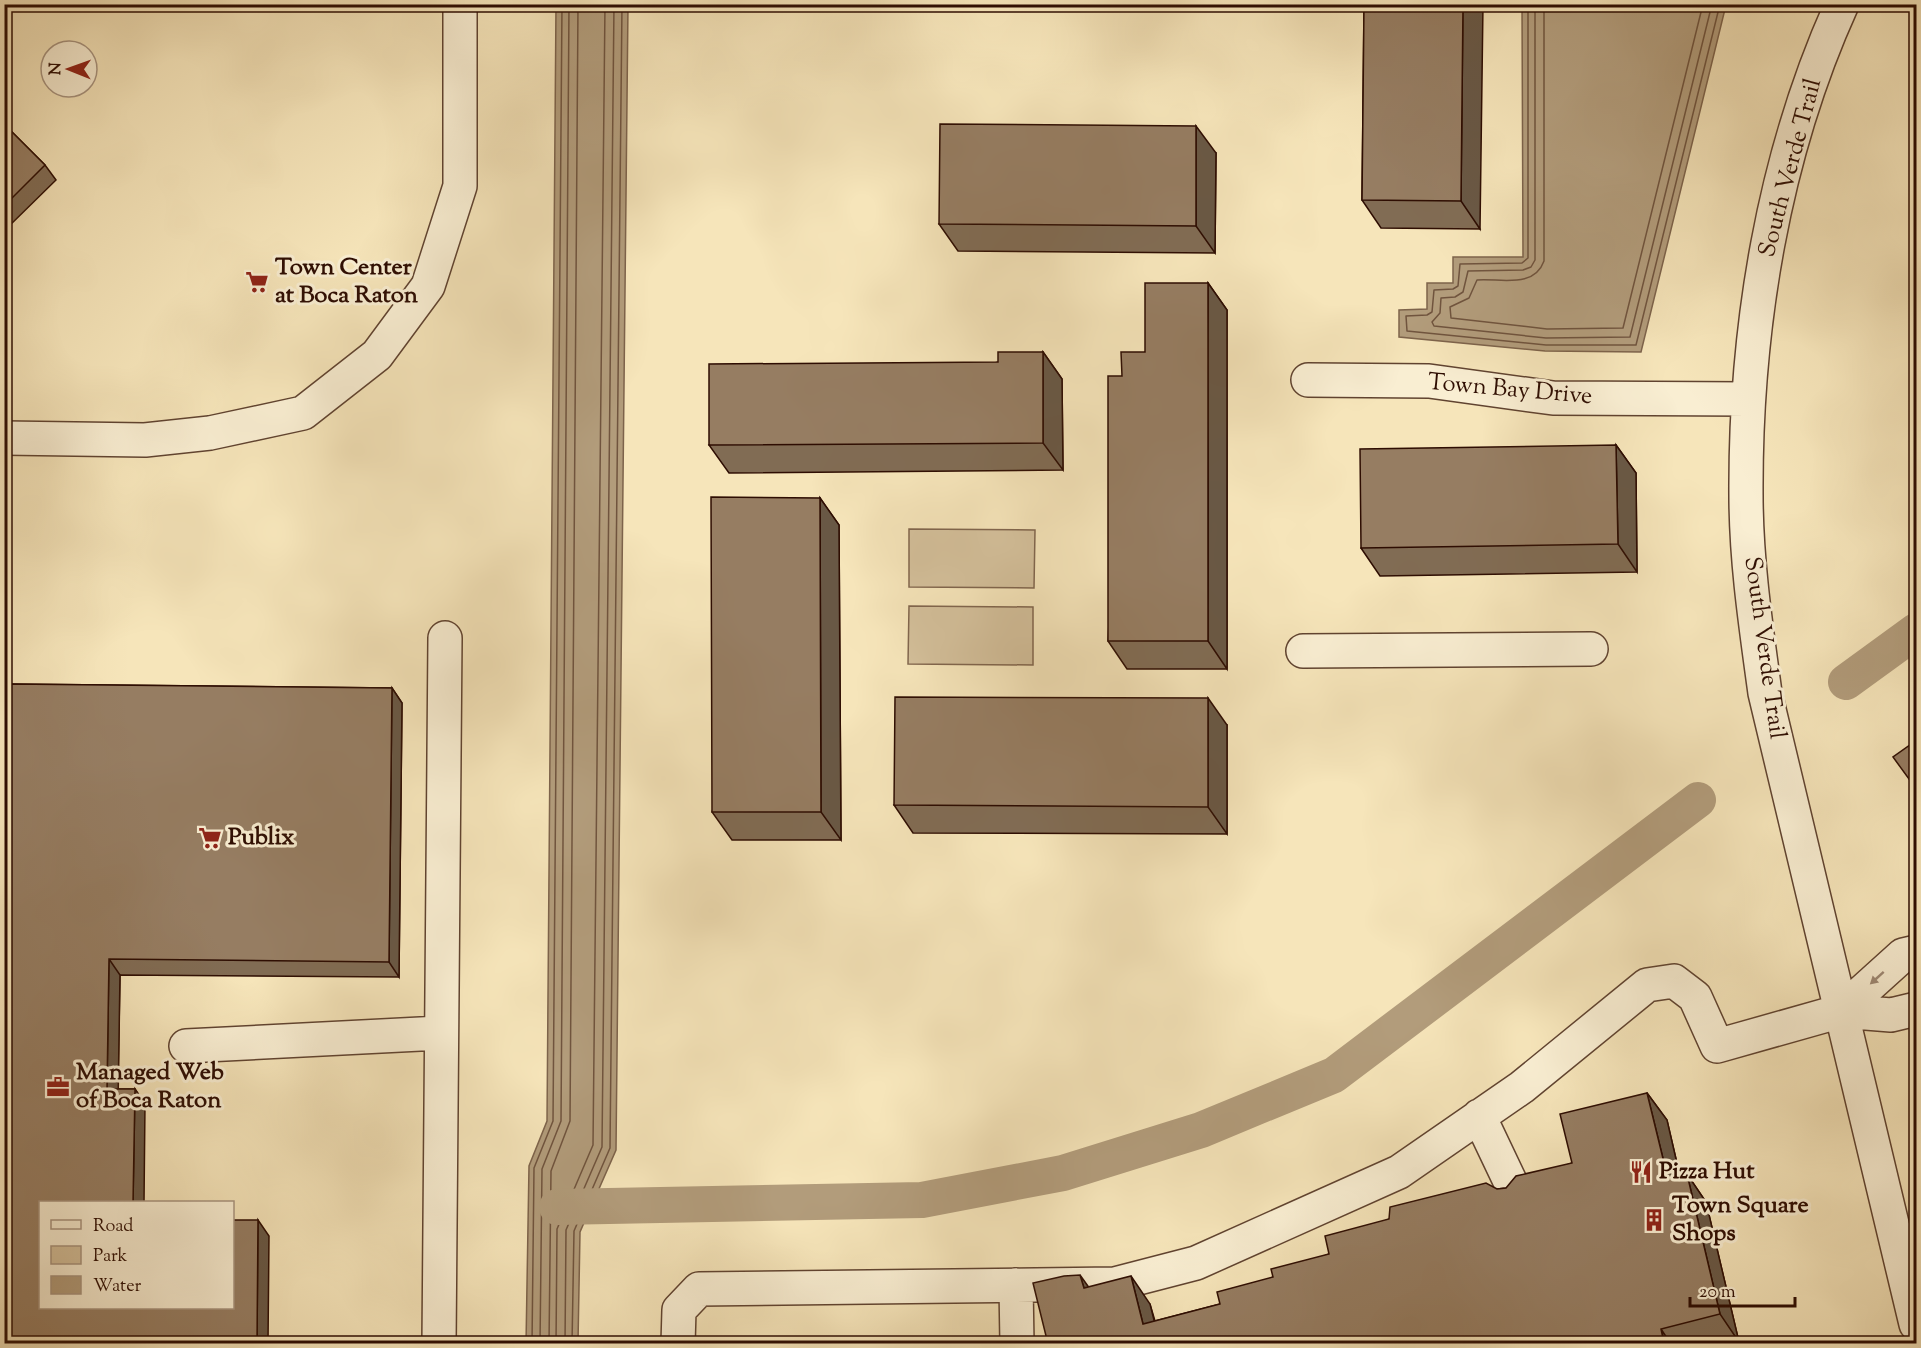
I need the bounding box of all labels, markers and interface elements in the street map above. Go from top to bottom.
north arrow [39,39,99,99]
text: N [45,62,68,75]
street label: South Verde Trail [1751,75,1831,261]
place label: Town Center at Boca Raton [275,251,419,313]
supermarket icon: Town Center at Boca Raton [244,269,270,295]
street label: Town Bay Drive [1426,366,1594,414]
street label: South Verde Trail [1734,555,1794,742]
place label: Publix [228,821,294,855]
supermarket icon: Publix [197,825,223,851]
one-way arrow [1870,971,1885,984]
place label: Managed Web of Boca Raton [76,1056,224,1118]
office icon: Managed Web of Boca Raton [45,1074,71,1100]
place label: Pizza Hut [1659,1155,1755,1189]
restaurant icon: Pizza Hut [1628,1159,1654,1185]
place label: Town Square Shops [1672,1189,1809,1251]
legend [39,1201,234,1309]
building icon: Town Square Shops [1641,1207,1667,1233]
text: Road [93,1214,133,1240]
text: Park [93,1244,128,1270]
scale bar [1690,1270,1795,1308]
text: Water [93,1274,142,1300]
text: 20 m [1699,1280,1736,1306]

